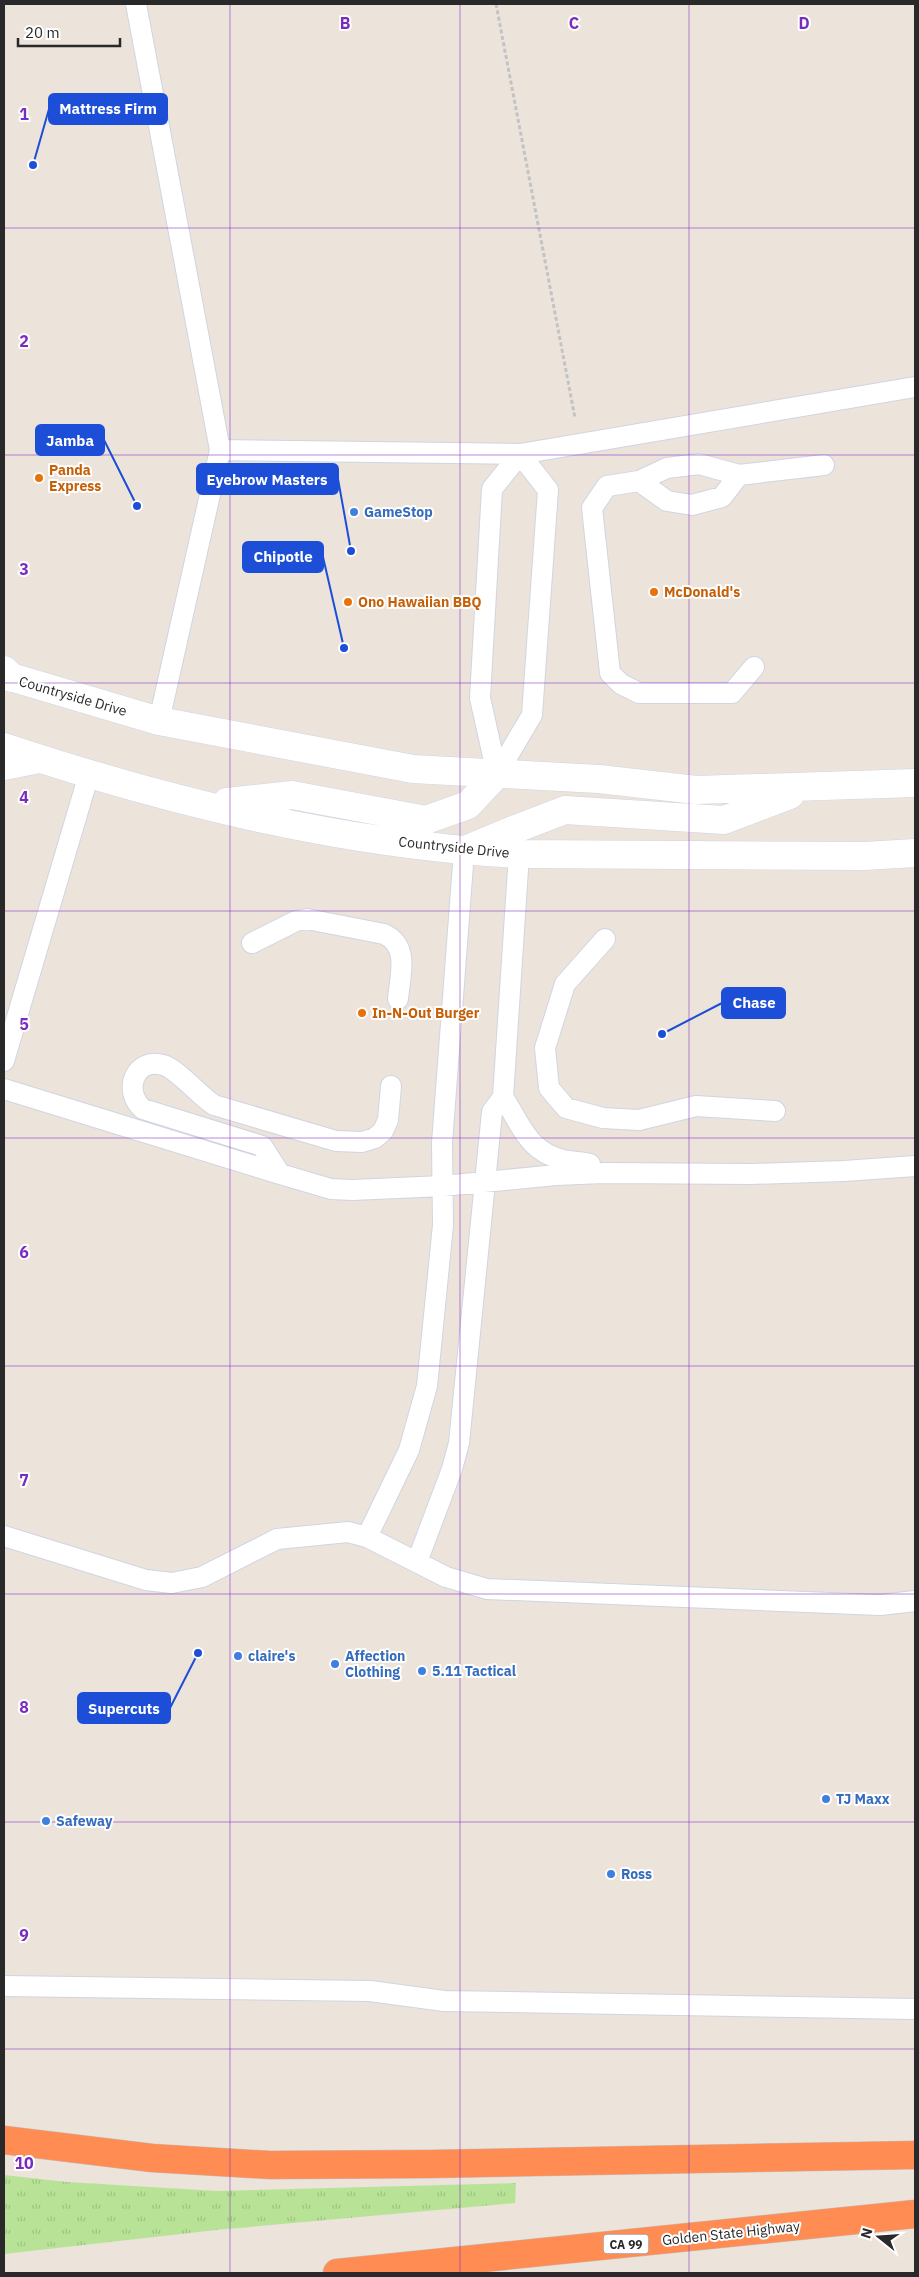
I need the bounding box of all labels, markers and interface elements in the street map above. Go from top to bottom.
text: B [340,13,351,33]
text: C [569,13,579,33]
text: D [798,13,810,33]
scale bar [18,15,120,47]
text: 20 m [25,23,60,42]
callout: Mattress Firm [49,94,167,124]
text: Mattress Firm [59,99,157,118]
text: 1 [19,104,29,124]
text: 2 [19,331,29,351]
callout: Jamba [36,425,104,455]
text: Jamba [46,431,94,450]
place label: Panda Express [49,461,101,495]
callout: Eyebrow Masters [197,464,338,494]
text: Eyebrow Masters [207,470,328,489]
marker: Panda Express [33,472,45,484]
place label: GameStop [364,503,433,521]
marker: GameStop [348,506,360,518]
callout: Chipotle [243,542,323,572]
text: Chipotle [253,547,313,566]
text: 3 [19,559,29,579]
place label: McDonald's [664,583,740,601]
marker: McDonald's [648,586,660,598]
place label: Ono Hawaiian BBQ [358,593,481,611]
marker: Ono Hawaiian BBQ [342,596,354,608]
street label: Countryside Drive [17,672,129,720]
text: 4 [19,787,29,807]
street label: Countryside Drive [398,832,511,862]
callout: Chase [722,988,785,1018]
text: Chase [732,993,776,1012]
place label: In-N-Out Burger [372,1004,480,1022]
marker: In-N-Out Burger [356,1007,368,1019]
text: 5 [19,1014,29,1034]
text: 6 [19,1242,29,1262]
text: 7 [19,1470,29,1490]
place label: claire's [248,1647,295,1665]
place label: Affection Clothing [345,1647,405,1681]
marker: claire's [232,1650,244,1662]
marker: Affection Clothing [329,1658,341,1670]
place label: 5.11 Tactical [432,1662,516,1680]
marker: 5.11 Tactical [416,1665,428,1677]
callout: Supercuts [78,1693,170,1723]
text: 8 [19,1697,29,1717]
text: Supercuts [88,1699,160,1718]
place label: TJ Maxx [836,1790,890,1808]
marker: TJ Maxx [820,1793,832,1805]
place label: Safeway [56,1812,113,1830]
marker: Safeway [40,1815,52,1827]
place label: Ross [621,1865,652,1883]
marker: Ross [605,1868,617,1880]
text: 9 [19,1925,29,1945]
text: 10 [14,2153,34,2173]
north arrow [854,2212,904,2262]
street label: Golden State Highway [661,2217,801,2249]
text: N [856,2226,877,2241]
road number: CA 99 [604,2234,648,2254]

